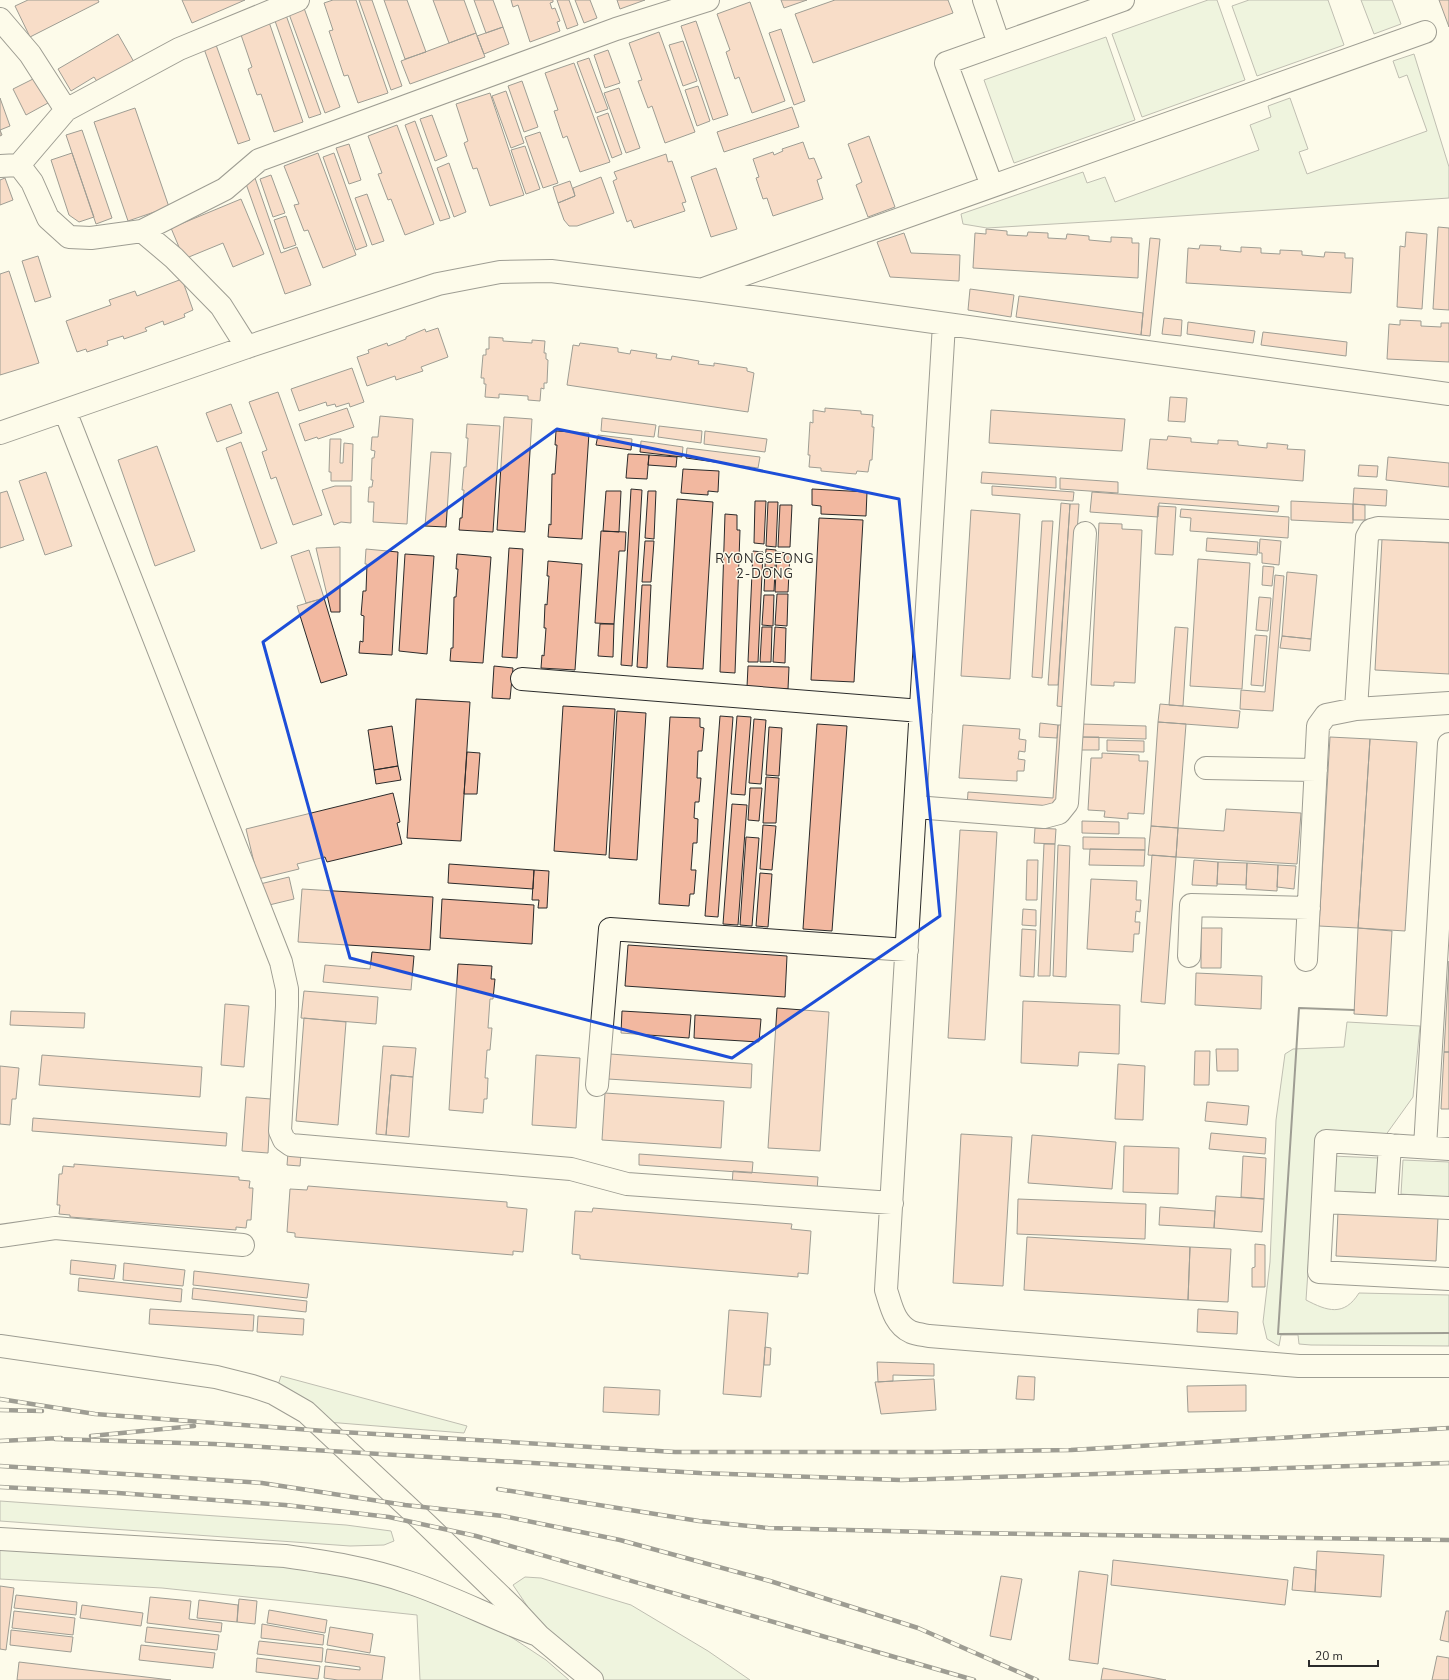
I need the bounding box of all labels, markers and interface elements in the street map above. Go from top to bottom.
district label: RYONGSEONG 2-DONG [715,550,815,583]
scale bar [1309,1642,1378,1668]
text: 20 m [1315,1648,1343,1664]

